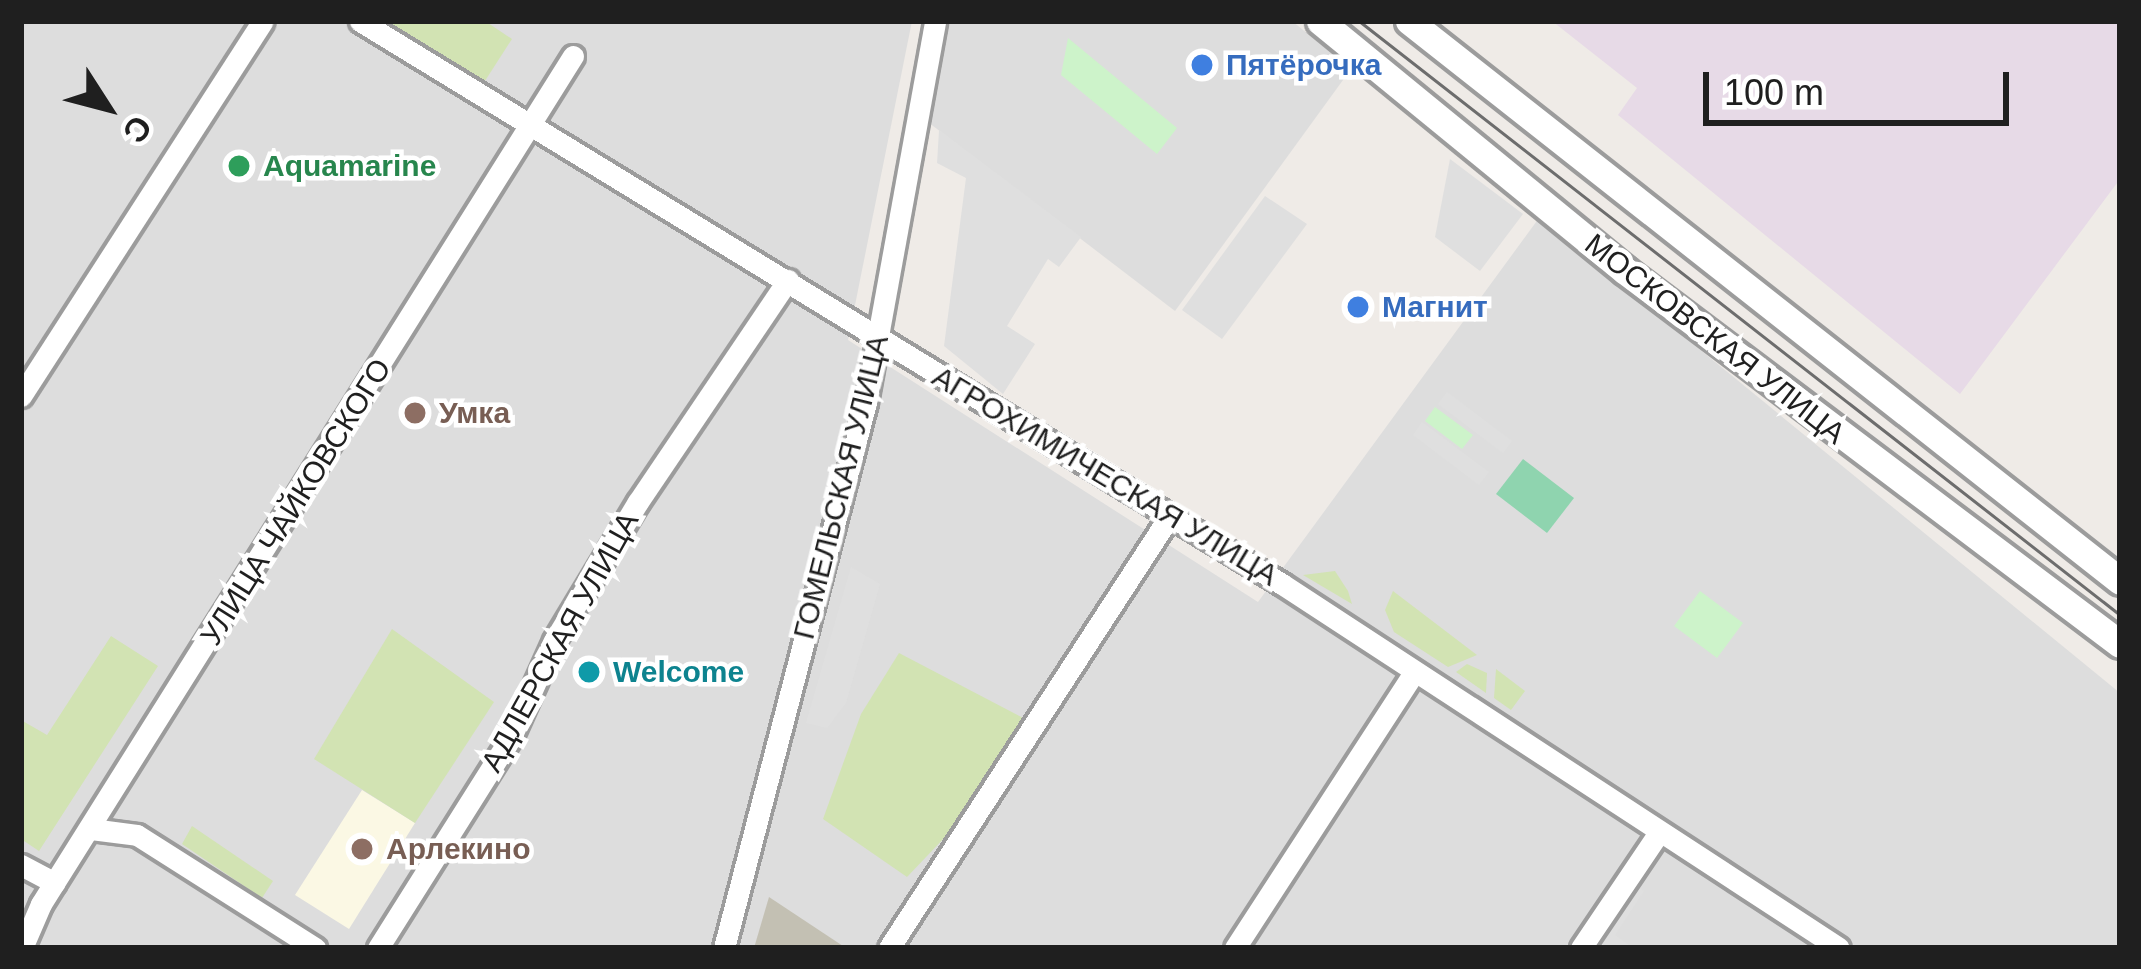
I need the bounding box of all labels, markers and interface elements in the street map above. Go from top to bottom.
place label: Пятёрочка [1226,47,1381,83]
north arrow [48,48,168,168]
scale bar [1709,48,2015,122]
marker: Пятёрочка [1189,52,1215,78]
text: 100 m [1724,72,1824,113]
text: С [116,109,160,150]
place label: Aquamarine [263,148,436,184]
marker: Aquamarine [226,153,252,179]
street label: МОСКОВСКАЯ УЛИЦА [1578,226,1852,452]
place label: Магнит [1382,289,1488,325]
marker: Магнит [1345,294,1371,320]
street label: ГОМЕЛЬСКАЯ УЛИЦА [786,331,896,643]
street label: УЛИЦА ЧАЙКОВСКОГО [193,352,399,652]
street label: АГРОХИМИЧЕСКАЯ УЛИЦА [926,358,1284,594]
place label: Умка [439,395,510,431]
marker: Умка [402,400,428,426]
street label: АДЛЕРСКАЯ УЛИЦА [474,506,646,778]
place label: Welcome [613,654,744,690]
marker: Welcome [576,659,602,685]
place label: Арлекино [386,831,530,867]
marker: Арлекино [349,836,375,862]

